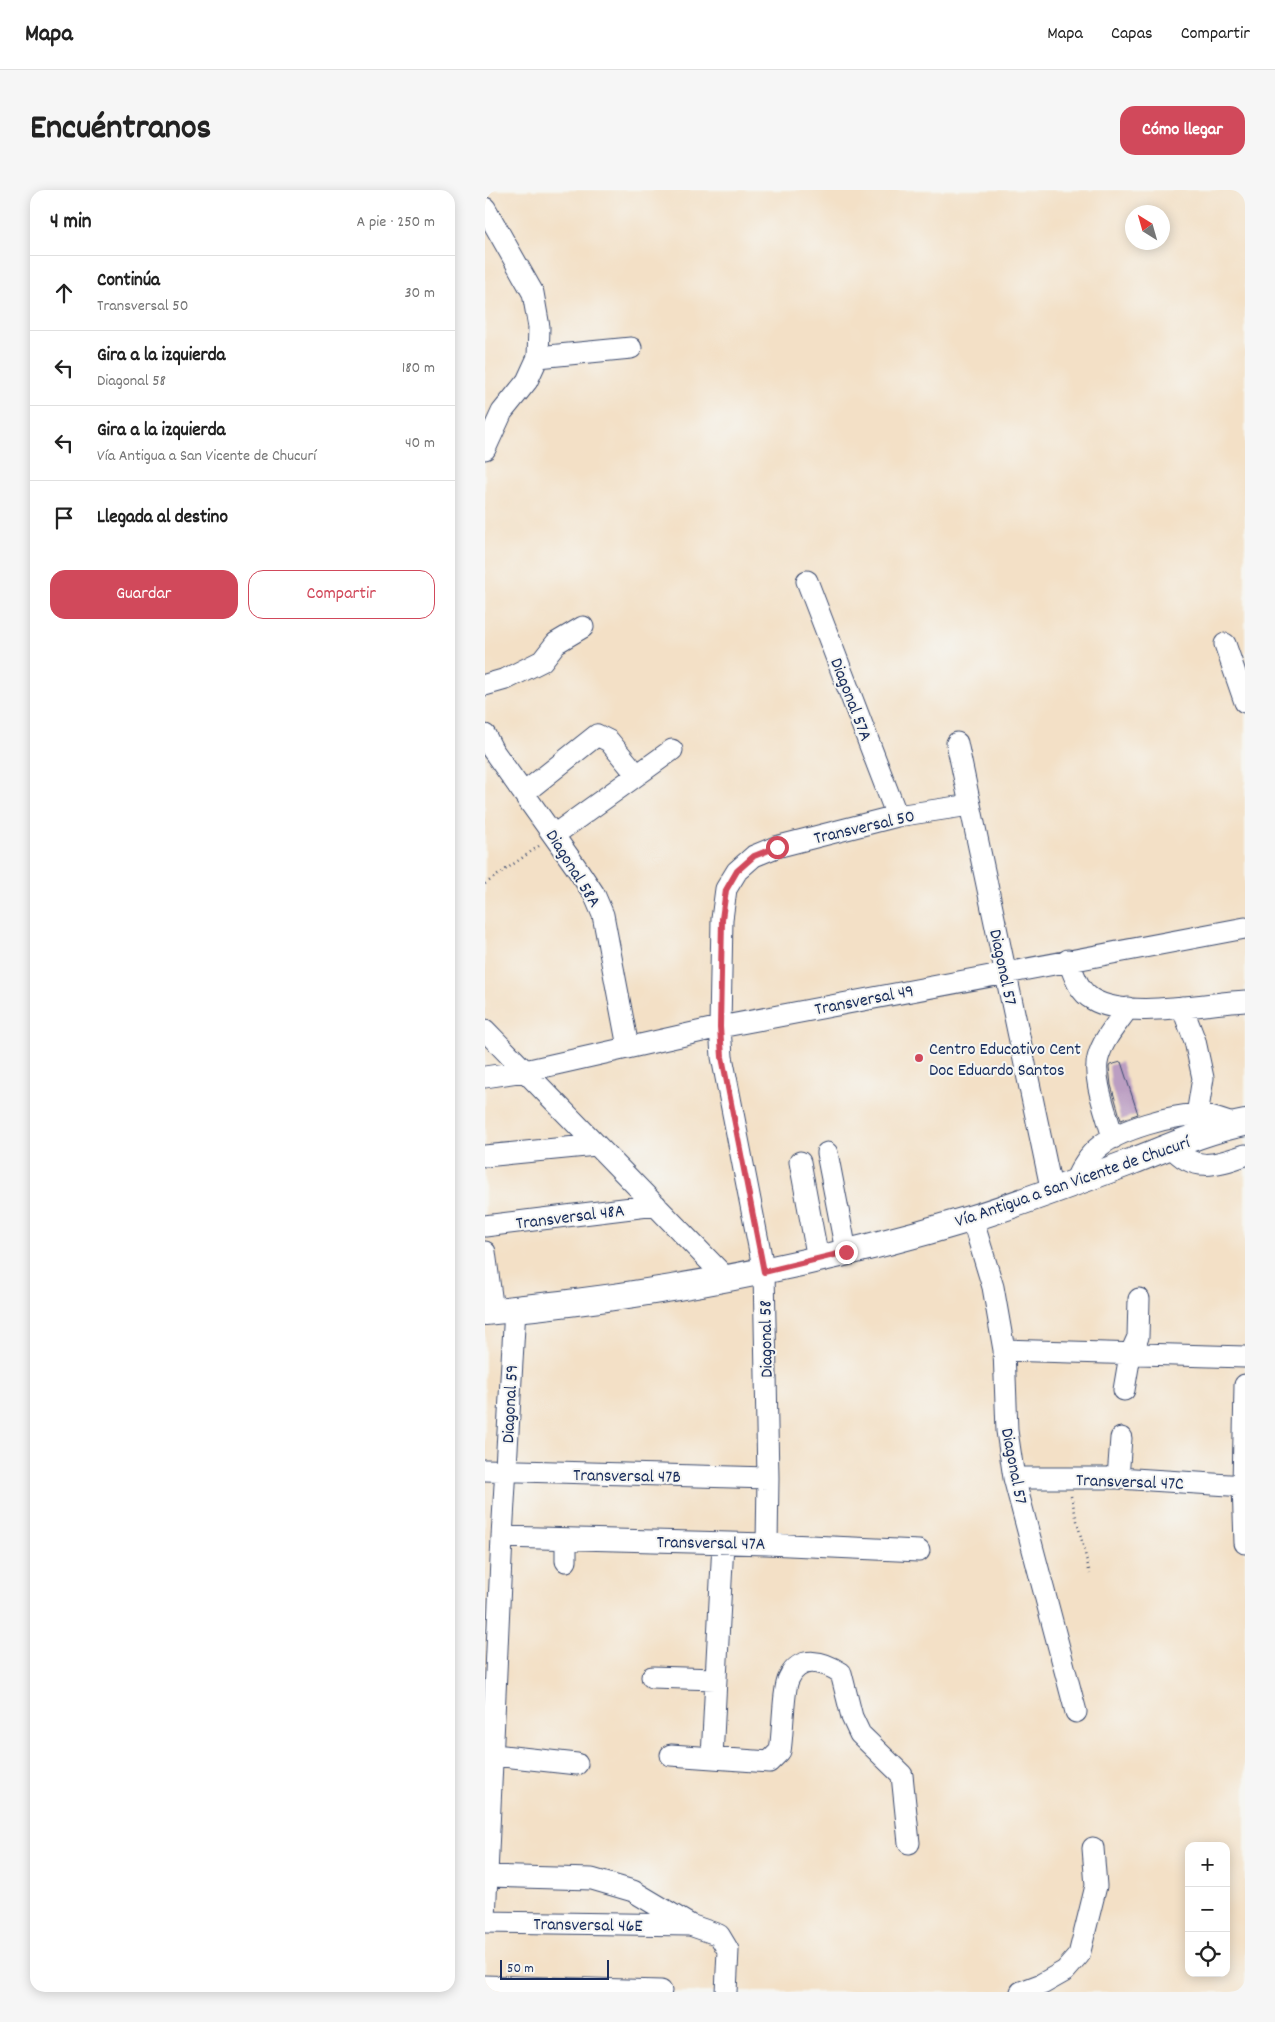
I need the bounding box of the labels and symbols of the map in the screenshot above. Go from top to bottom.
north arrow [1125,205,1170,250]
street label: Diagonal 57A [822,655,877,745]
street label: Transversal 50 [812,805,918,852]
street label: Diagonal 58A [538,826,606,913]
route start [766,836,789,859]
street label: Diagonal 57 [981,927,1022,1008]
street label: Transversal 49 [813,980,916,1023]
place label: Centro Educativo Cent Doc Eduardo Santos [929,1038,1081,1084]
marker: Centro Educativo Cent Doc Eduardo Santos [913,1052,925,1064]
street label: Vía Antigua a San Vicente de Chucurí [952,1131,1195,1235]
street label: Transversal 48A [515,1199,626,1238]
route end [835,1241,858,1264]
street label: Diagonal 58 [754,1300,781,1378]
street label: Diagonal 59 [497,1364,526,1444]
street label: Diagonal 57 [993,1426,1032,1507]
street label: Transversal 47B [573,1464,681,1491]
street label: Transversal 47C [1076,1469,1184,1498]
street label: Transversal 47A [656,1531,766,1558]
street label: Transversal 46E [533,1913,643,1940]
scale bar [500,1957,609,1980]

